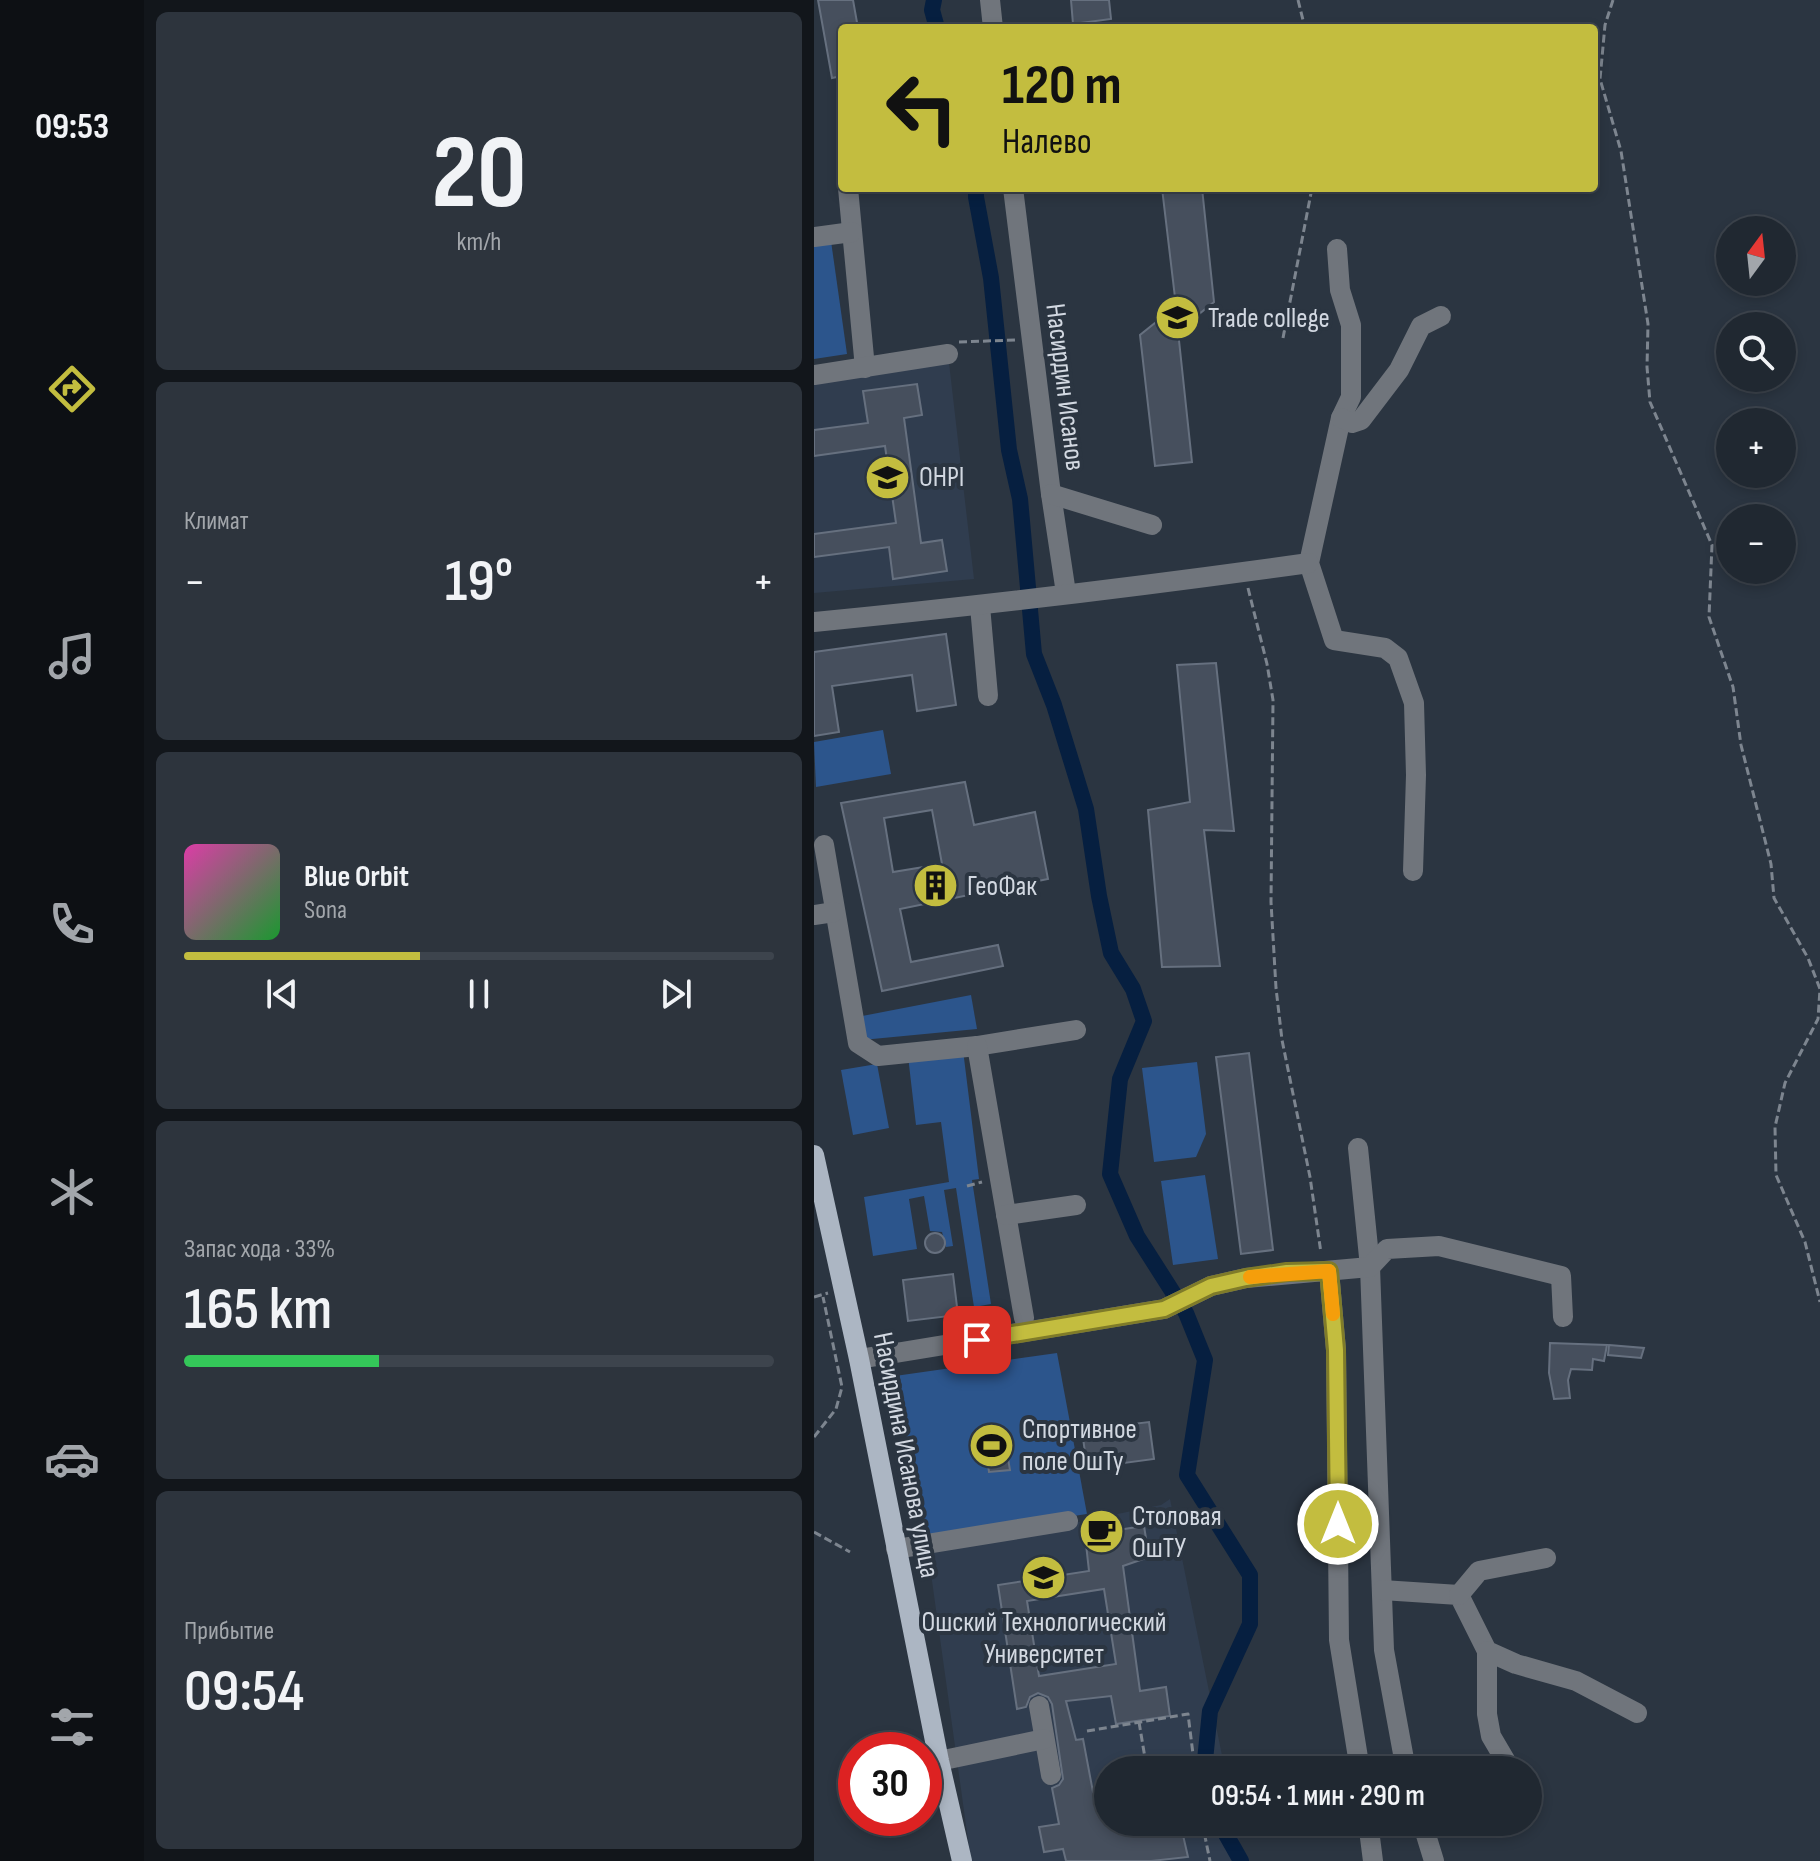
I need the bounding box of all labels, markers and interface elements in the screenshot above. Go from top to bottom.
text: 120 m [1002,53,1122,120]
icon: left [870,56,974,160]
text: 09:53 [35,106,109,149]
text: 20 [431,112,527,237]
text: Налево [1002,121,1092,164]
north arrow [1716,216,1796,296]
map controls [1716,216,1796,584]
text: km/h [457,227,501,258]
school or university icon: Trade college [1153,294,1201,342]
street label: Насирдин Исанов [1038,302,1092,472]
place label: Trade college [1208,302,1330,335]
button: search [1716,312,1796,392]
icon: directions [44,361,100,417]
button: + [1716,408,1796,488]
school or university icon: OHPI [864,453,912,501]
place label: OHPI [919,461,965,494]
button: − [1716,504,1796,584]
text: Климат [184,506,248,537]
text: 19° [445,546,513,618]
text: − [184,556,206,609]
text: + [752,556,774,609]
icon: music [44,628,100,684]
text: Blue Orbit [304,859,409,895]
building icon: ГеоФак [912,862,960,910]
place label: ГеоФак [967,870,1037,903]
text: Sona [304,895,347,926]
icon: phone [44,896,100,952]
icon: previous [260,972,304,1016]
icon: pause [457,972,501,1016]
icon: next [654,972,698,1016]
icon: climate [44,1164,100,1220]
text: Запас хода · 33% [184,1234,335,1265]
text: 165 km [184,1274,332,1346]
pin [943,1306,1011,1374]
icon: arrive [955,1318,999,1362]
street label: Насирдина Исанова улица [866,1329,946,1581]
place label: Спортивное поле ОшТу [1022,1413,1137,1478]
sports icon: Спортивное поле ОшТу [967,1421,1015,1469]
icon: car [44,1431,100,1487]
position arrow [1296,1482,1380,1566]
place label: Столовая ОшТУ [1132,1500,1222,1565]
cafe icon: Столовая ОшТУ [1077,1508,1125,1556]
school or university icon: Ошский Технологический Университет [1020,1554,1068,1602]
place label: Ошский Технологический Университет [921,1606,1167,1671]
text: Прибытие [184,1616,274,1647]
text: 09:54 [184,1656,304,1728]
icon: filters [44,1699,100,1755]
speed limit sign: 30 [838,1732,942,1836]
text: 09:54 · 1 мин · 290 m [1211,1778,1425,1814]

